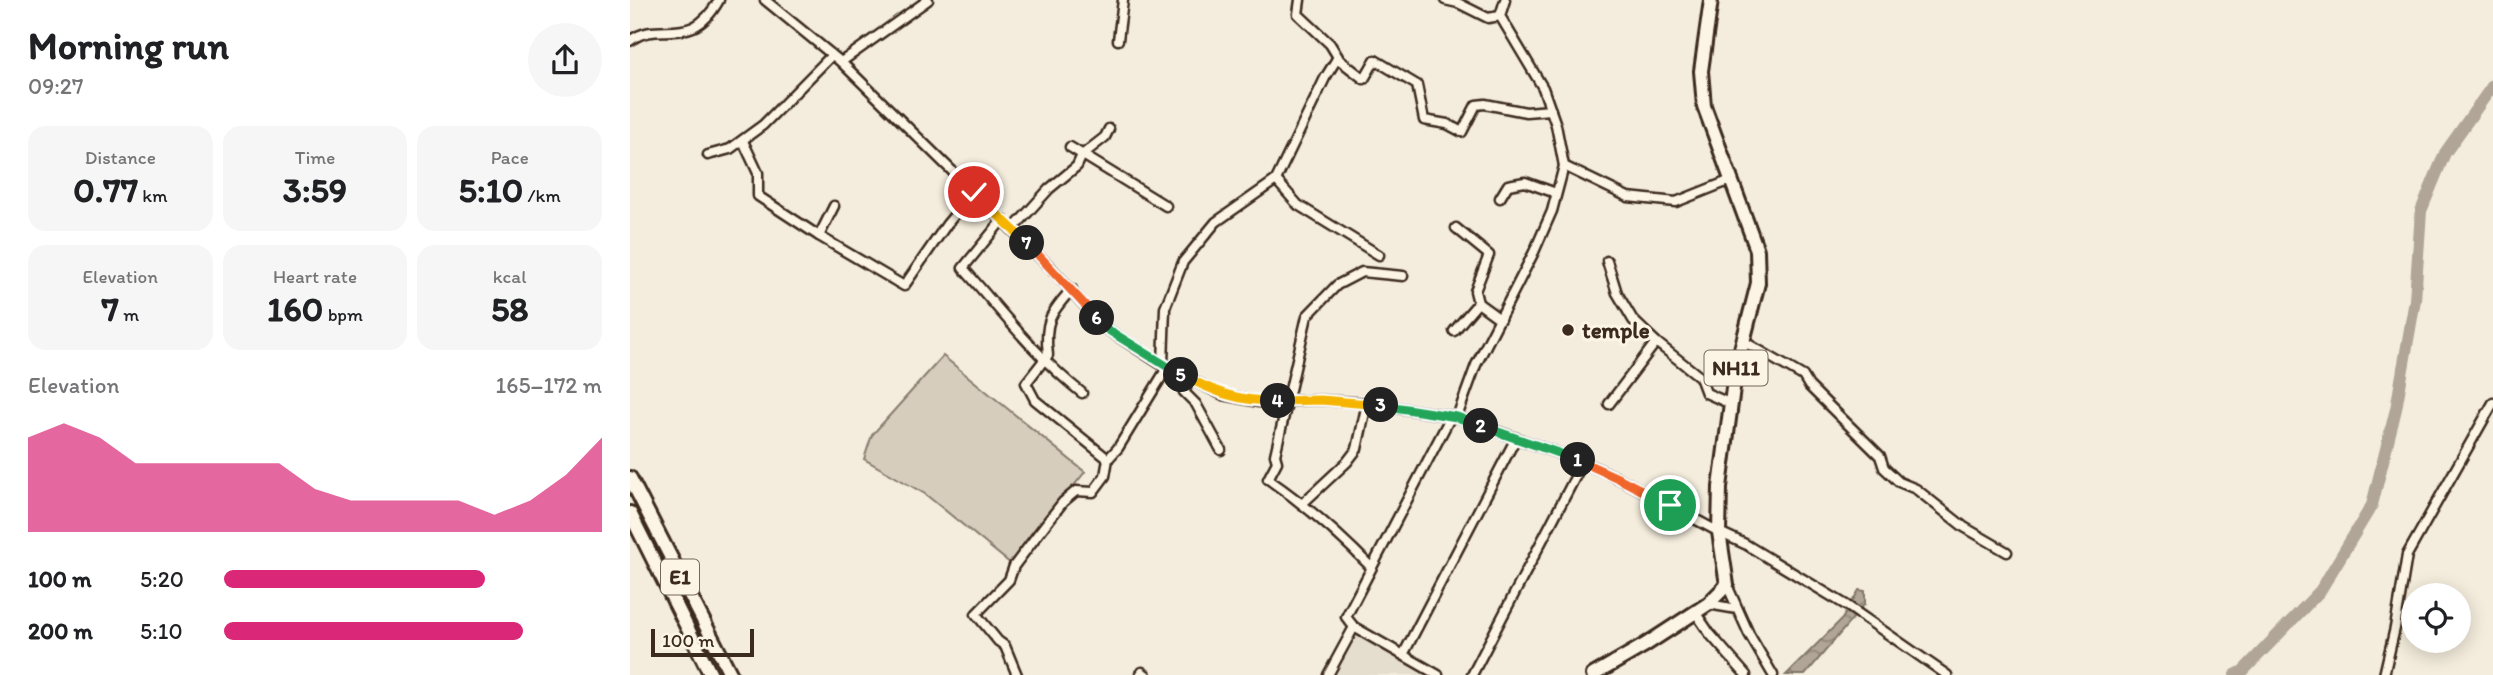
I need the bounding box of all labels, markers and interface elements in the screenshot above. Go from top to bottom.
text: Morning run [28,23,229,69]
button: share [528,23,602,97]
text: 09:27 [28,72,83,100]
text: Distance [85,146,156,169]
text: Time [295,146,335,169]
text: Pace [491,146,529,169]
pin [944,162,1004,222]
text: 0.77 [73,169,138,211]
text: 3:59 [283,169,347,211]
text: 5:10 [459,169,523,211]
icon: check [955,173,993,211]
text: km [138,184,167,207]
text: /km [523,184,561,207]
pin: 7 [1010,226,1044,260]
text: 7 [1022,231,1031,254]
text: Elevation [83,265,158,288]
text: Heart rate [273,265,357,288]
text: kcal [493,265,527,288]
text: 7 [102,288,119,330]
text: 160 [267,288,323,330]
text: 58 [491,288,528,330]
pin: 6 [1079,300,1114,336]
text: m [119,303,139,326]
text: bpm [323,303,363,326]
text: 6 [1091,306,1102,329]
place label: temple [1582,316,1650,344]
marker: temple [1560,322,1576,338]
road number: NH11 [1704,350,1768,386]
pin: 5 [1164,358,1198,392]
text: 5 [1176,363,1185,386]
text: Elevation [28,371,119,399]
text: 165–172 m [496,371,602,399]
pin: 4 [1260,384,1296,418]
pin: 3 [1364,388,1398,422]
text: 4 [1272,389,1283,412]
text: 3 [1375,393,1386,416]
pin: 2 [1464,408,1498,444]
text: 2 [1476,414,1486,437]
pin: 1 [1560,442,1595,477]
text: 1 [1573,448,1582,471]
pin [1640,475,1700,535]
icon: arrive [1651,486,1689,524]
road number: E1 [661,560,699,594]
text: 100 m [28,565,92,593]
text: 5:20 [140,565,184,593]
map controls [2401,583,2471,653]
button: locate [2401,583,2471,653]
text: 200 m [28,617,93,645]
text: 5:10 [140,617,183,645]
scale bar [651,626,754,658]
text: 100 m [662,629,714,652]

